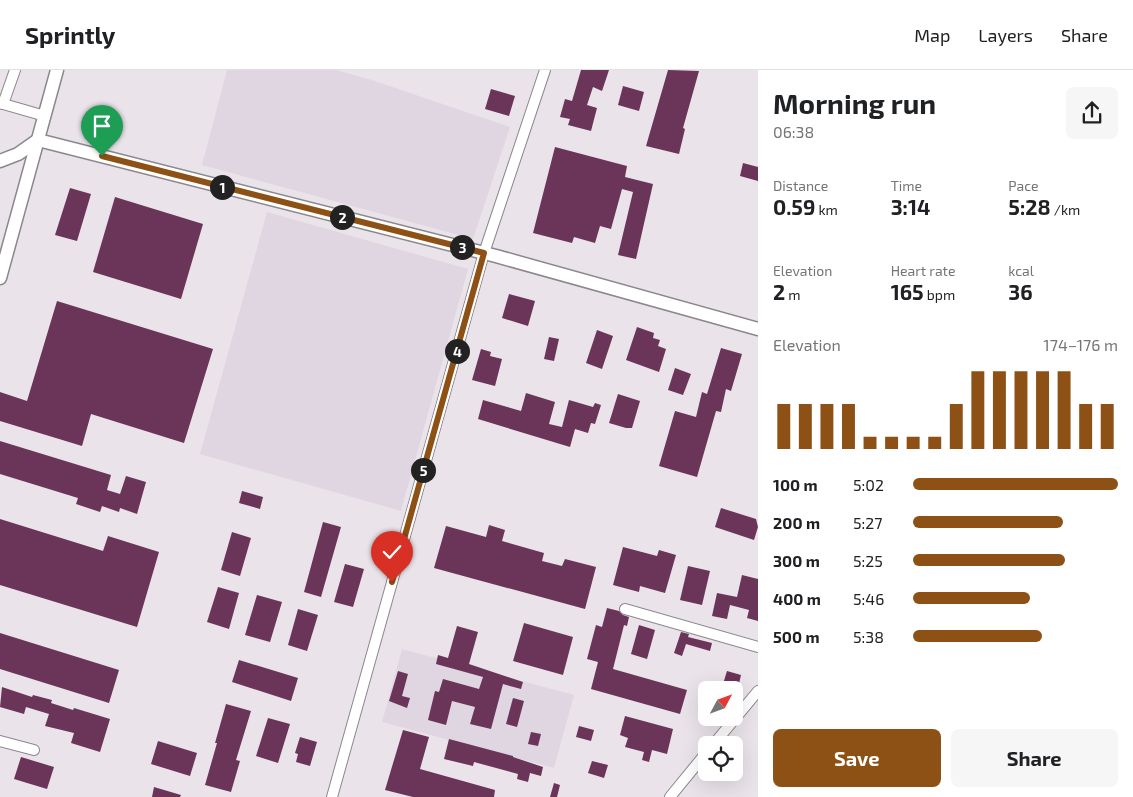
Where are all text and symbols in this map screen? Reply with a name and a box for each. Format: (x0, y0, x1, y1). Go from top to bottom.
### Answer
text: Sprintly (25, 20, 115, 49)
text: Map (914, 24, 950, 46)
text: Layers (978, 24, 1033, 46)
text: Share (1061, 24, 1108, 46)
text: Morning run (773, 86, 936, 120)
button: share (1066, 87, 1118, 139)
pin (81, 105, 123, 156)
icon: arrive (88, 112, 116, 140)
text: 06:38 (773, 122, 814, 141)
pin: 1 (210, 174, 234, 200)
text: Distance (773, 177, 828, 194)
text: Time (891, 177, 922, 194)
text: Pace (1008, 177, 1038, 194)
text: 1 (219, 179, 226, 196)
text: 0.59 (773, 194, 815, 219)
text: 3:14 (891, 194, 930, 219)
text: 5:28 (1008, 194, 1051, 219)
text: km (815, 201, 838, 218)
text: /km (1051, 201, 1080, 218)
pin: 2 (330, 204, 354, 230)
text: 2 (338, 209, 347, 226)
pin: 3 (450, 234, 474, 260)
text: 3 (459, 239, 466, 256)
text: Elevation (773, 262, 832, 279)
text: Heart rate (891, 262, 955, 279)
text: kcal (1008, 262, 1034, 279)
text: 2 (773, 279, 785, 304)
text: 165 (891, 279, 924, 304)
text: 36 (1008, 279, 1033, 304)
text: m (785, 286, 801, 303)
text: bpm (924, 286, 955, 303)
text: Elevation (773, 335, 841, 354)
text: 174–176 m (1043, 335, 1118, 354)
pin: 4 (444, 338, 470, 364)
text: 4 (453, 343, 462, 360)
pin: 5 (410, 458, 436, 482)
text: 5 (420, 462, 427, 479)
text: 100 m (773, 475, 818, 494)
text: 5:02 (853, 475, 884, 494)
text: 200 m (773, 513, 820, 532)
text: 5:27 (853, 513, 883, 532)
pin (371, 531, 413, 582)
icon: check (378, 538, 406, 566)
text: 300 m (773, 551, 820, 570)
text: 5:25 (853, 551, 883, 570)
text: 400 m (773, 589, 821, 608)
text: 5:46 (853, 589, 884, 608)
text: 500 m (773, 627, 820, 646)
text: 5:38 (853, 627, 884, 646)
north arrow (698, 681, 742, 726)
map controls (698, 681, 743, 781)
button: Save (773, 729, 941, 787)
button: Share (951, 729, 1118, 787)
button: locate (698, 736, 743, 781)

